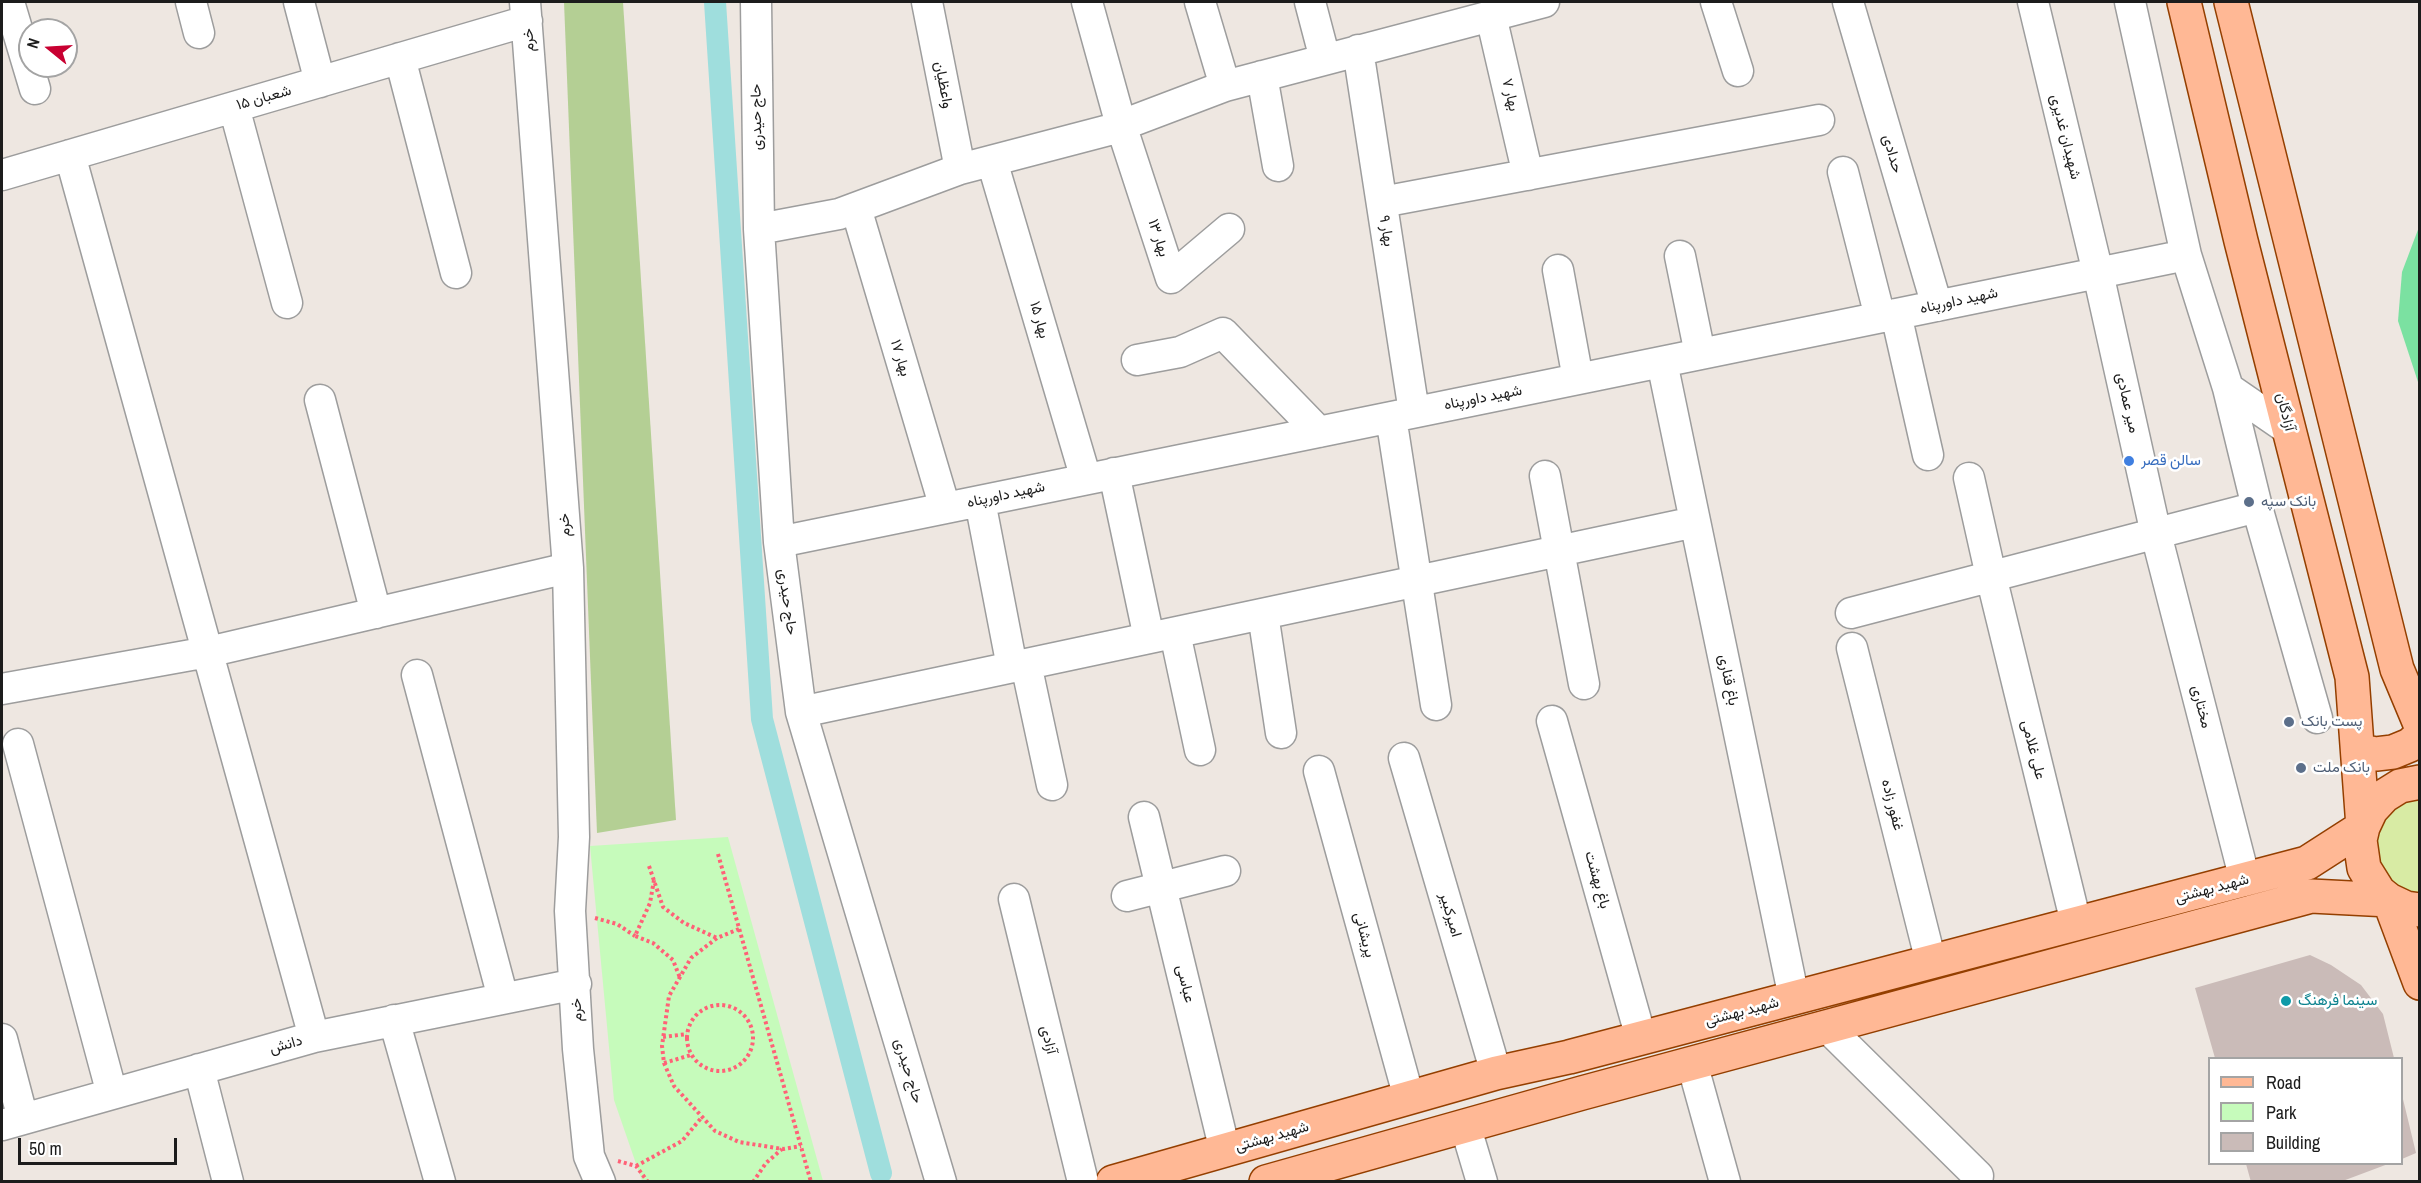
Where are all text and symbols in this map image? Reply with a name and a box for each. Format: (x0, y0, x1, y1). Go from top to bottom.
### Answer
north arrow (18, 18, 78, 78)
street label: خرم (519, 28, 539, 52)
text: N (21, 35, 45, 51)
street label: واعظیان (930, 60, 956, 110)
street label: بهار ۷ (1497, 77, 1523, 113)
street label: ۱۵ شعبان (234, 82, 294, 114)
street label: حاج حیدری (747, 84, 767, 150)
street label: شهیدان غدیری (2046, 93, 2084, 181)
street label: حدادی (1878, 133, 1906, 175)
street label: بهار ۹ (1375, 214, 1397, 248)
street label: بهار ۱۳ (1143, 217, 1173, 259)
street label: شهید داورپناه (1918, 284, 2000, 318)
street label: بهار ۱۵ (1025, 299, 1053, 341)
street label: بهار ۱۷ (886, 337, 914, 379)
street label: میر عمادی (2111, 371, 2143, 435)
street label: شهید داورپناه (1442, 382, 1524, 414)
street label: آزادگان (2272, 391, 2298, 433)
place label: سالن قصر (2141, 452, 2201, 470)
marker: سالن قصر (2122, 454, 2136, 468)
street label: شهید داورپناه (965, 478, 1047, 512)
place label: بانک سپه (2261, 493, 2316, 511)
marker: بانک سپه (2242, 495, 2256, 509)
street label: خرم (555, 513, 575, 537)
street label: حاج حیدری (773, 568, 801, 636)
street label: باغ قناری (1714, 653, 1742, 707)
street label: مختاری (2187, 684, 2215, 730)
place label: پست بانک (2301, 713, 2362, 731)
marker: پست بانک (2282, 715, 2296, 729)
street label: علی غلامی (2017, 718, 2049, 782)
place label: بانک ملت (2313, 759, 2370, 777)
marker: بانک ملت (2294, 761, 2308, 775)
street label: غفور زاده (1877, 777, 1907, 833)
street label: باغ بهشت (1580, 849, 1614, 911)
street label: شهید بهشتی (2173, 870, 2251, 908)
street label: امیرکبیر (1435, 891, 1465, 939)
street label: پریشانی (1349, 910, 1379, 960)
street label: عباسی (1172, 963, 1198, 1005)
place label: سینما فرهنگ (2298, 992, 2377, 1010)
street label: شهید بهشتی (1703, 993, 1781, 1031)
marker: سینما فرهنگ (2279, 994, 2293, 1008)
street label: خرم (567, 998, 587, 1022)
street label: آزادی (1036, 1024, 1060, 1056)
street label: دانش (267, 1032, 305, 1058)
street label: حاج حیدری (890, 1037, 926, 1105)
legend (2208, 1057, 2403, 1165)
text: Road (2266, 1070, 2301, 1095)
text: Park (2266, 1100, 2296, 1125)
street label: شهید بهشتی (1233, 1118, 1311, 1156)
scale bar (21, 1126, 180, 1164)
text: Building (2266, 1130, 2320, 1155)
text: 50 m (29, 1136, 62, 1161)

